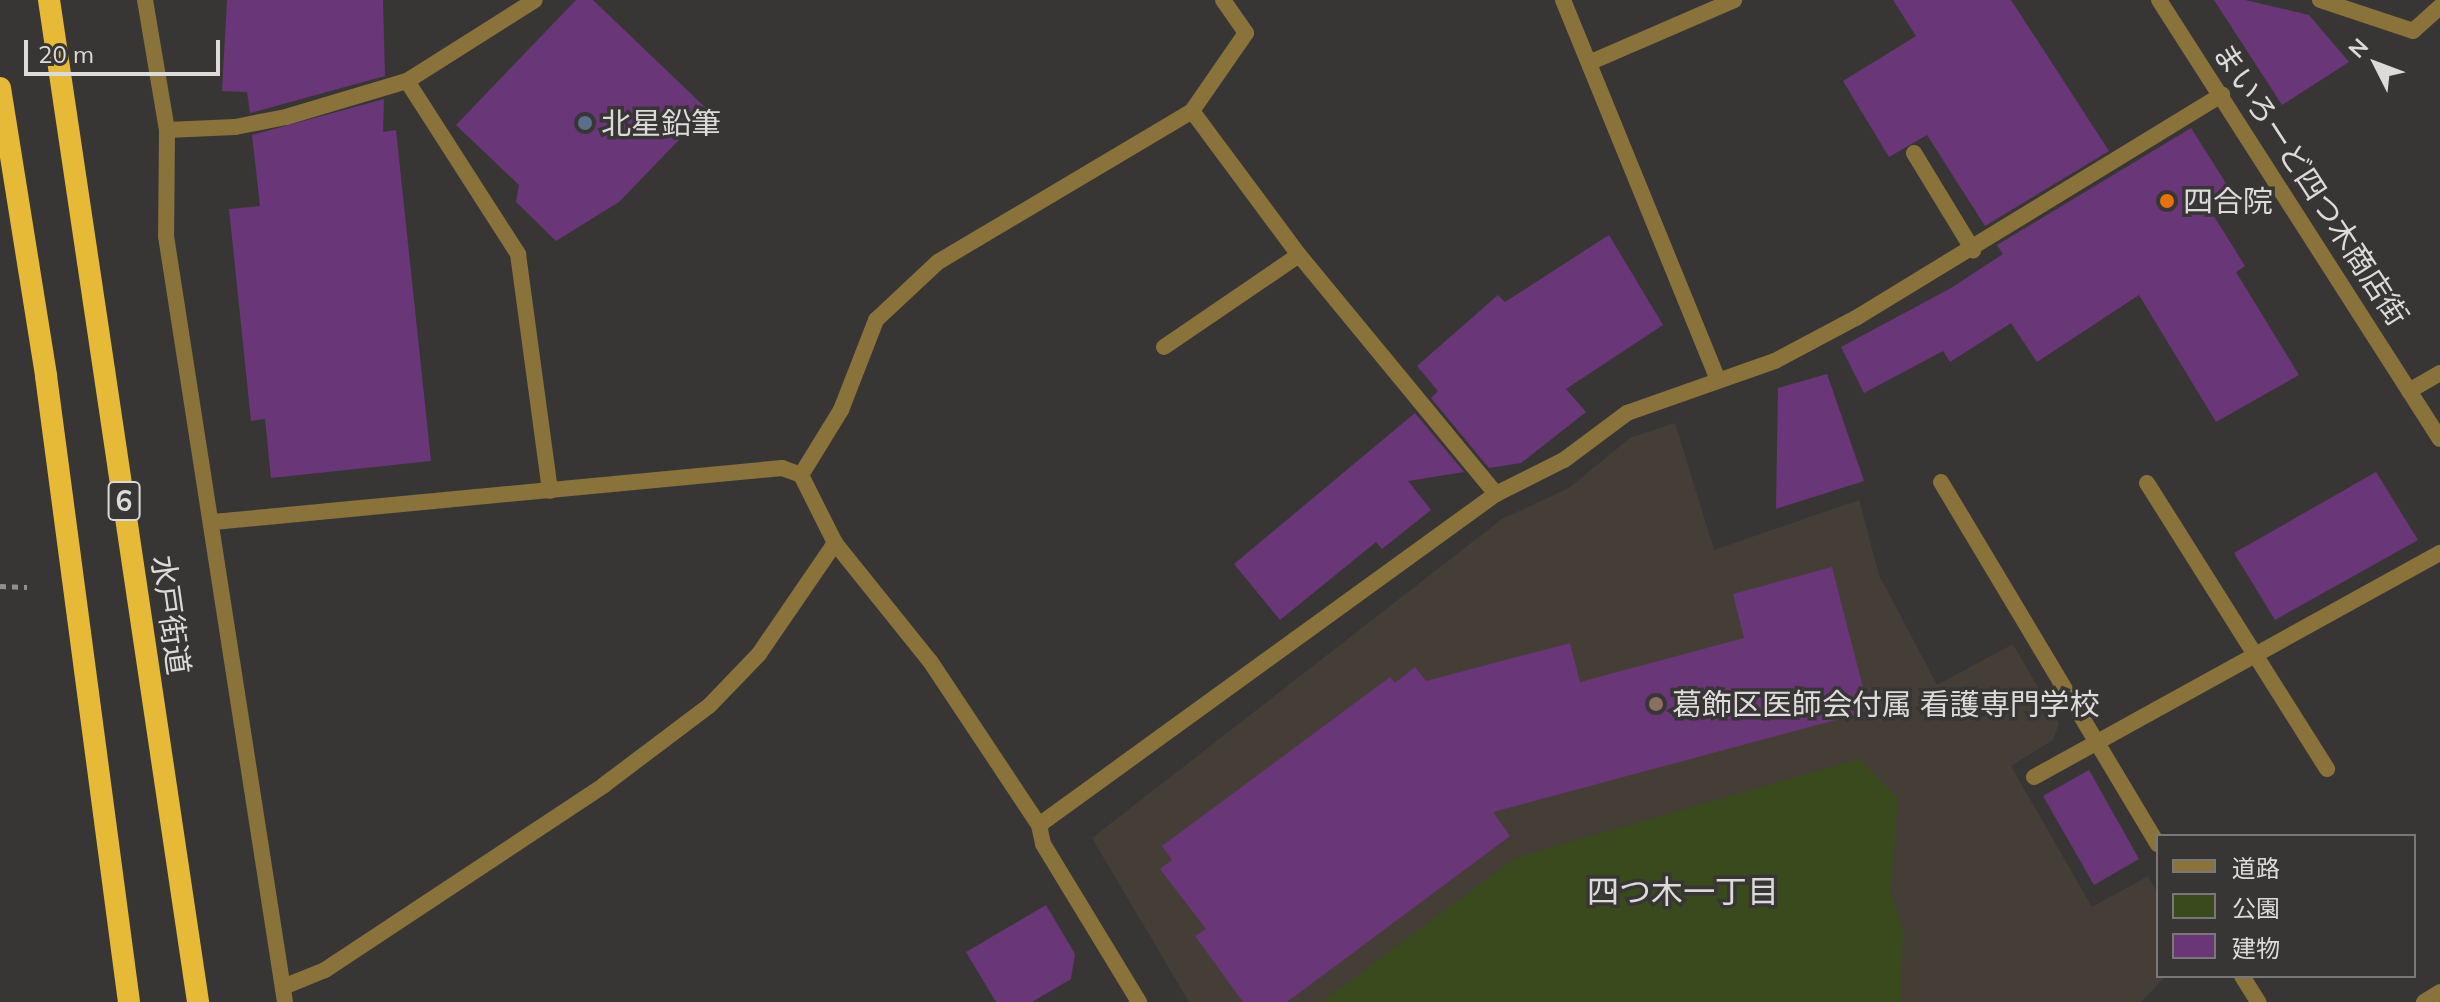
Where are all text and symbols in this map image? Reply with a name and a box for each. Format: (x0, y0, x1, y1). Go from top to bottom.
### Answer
scale bar (28, 24, 224, 74)
north arrow (2336, 24, 2416, 104)
text: N (2342, 32, 2374, 63)
street label: まいろーど四つ木商店街 (2206, 36, 2416, 332)
text: 20 m (38, 39, 94, 69)
place label: 北星鉛筆 (601, 105, 721, 141)
marker: 北星鉛筆 (576, 114, 594, 132)
place label: 四合院 (2183, 183, 2273, 219)
marker: 四合院 (2158, 192, 2176, 210)
road number: 6 (106, 477, 142, 525)
street label: 水戸街道 (145, 553, 197, 677)
place label: 葛飾区医師会付属 看護専門学校 (1672, 686, 2100, 722)
marker: 葛飾区医師会付属 看護専門学校 (1647, 695, 1665, 713)
legend (2156, 834, 2416, 978)
text: 道路 (2232, 853, 2280, 883)
district label: 四つ木一丁目 (1587, 872, 1779, 910)
text: 公園 (2232, 893, 2280, 923)
text: 建物 (2232, 933, 2280, 963)

